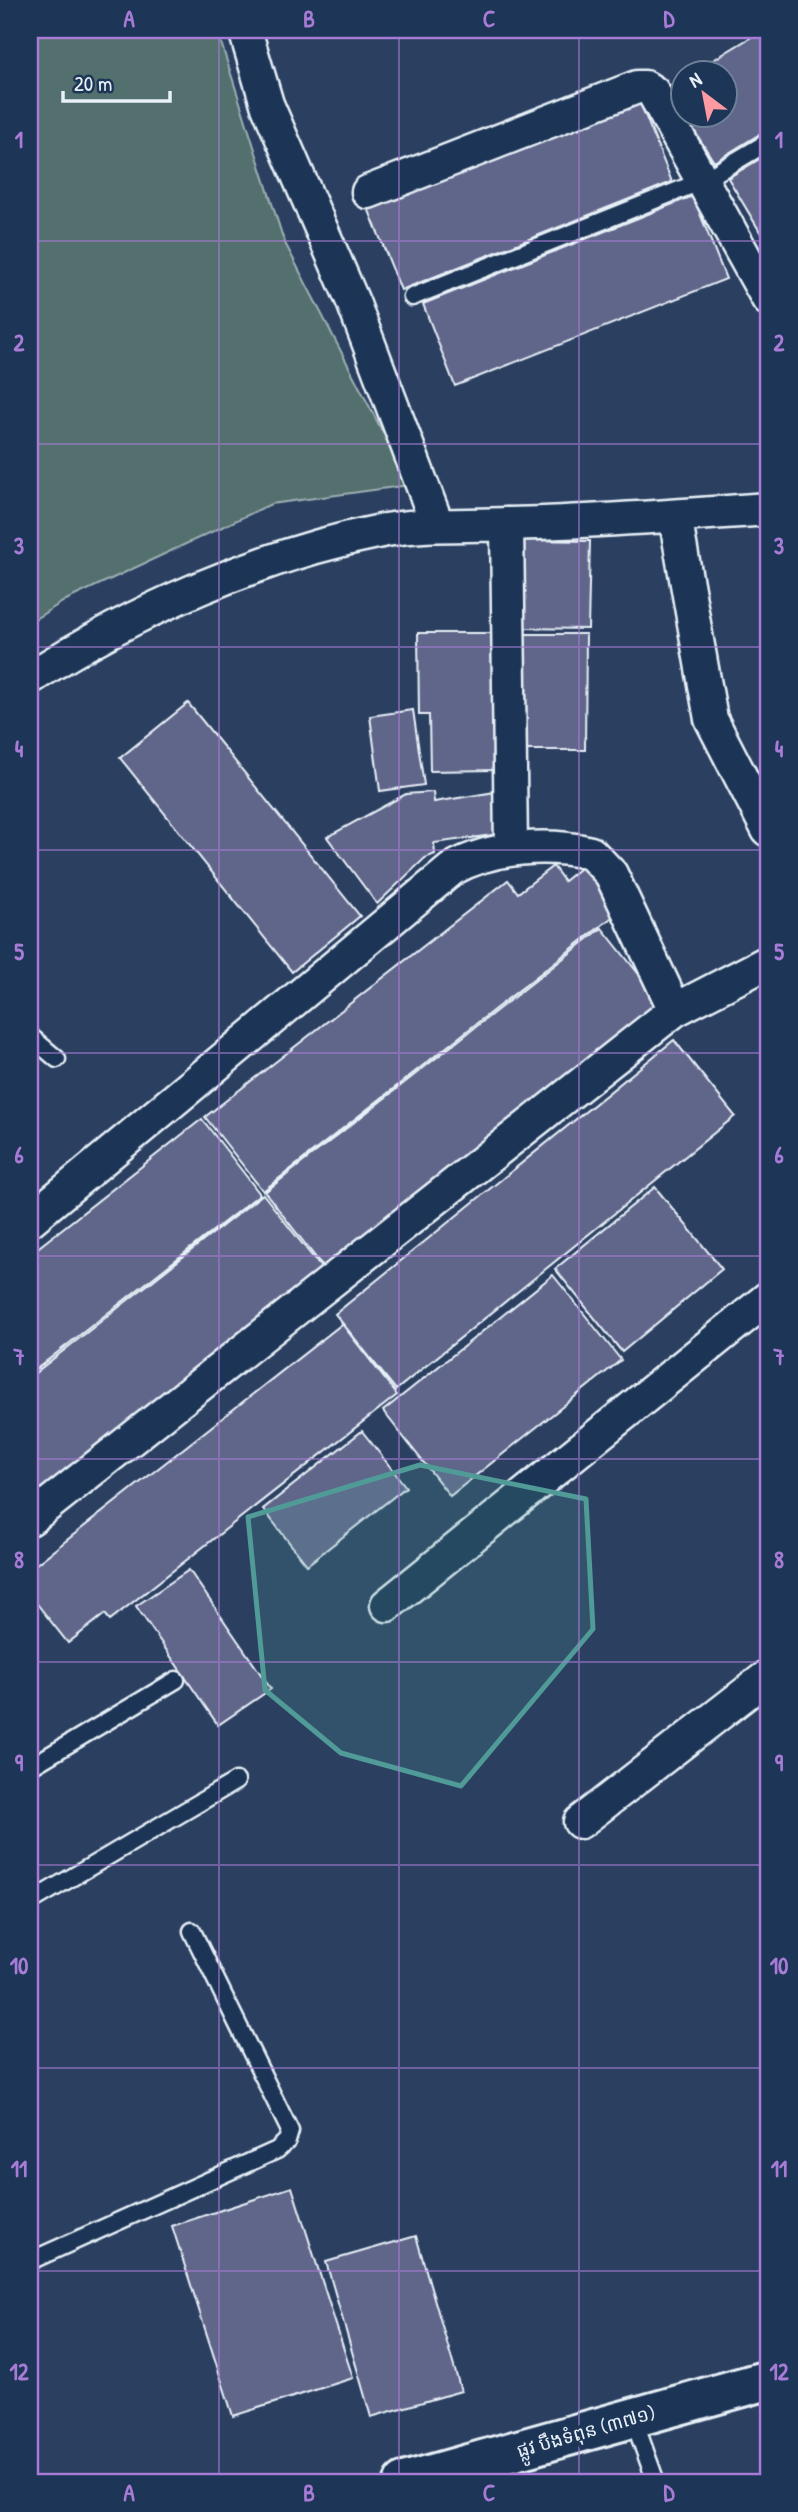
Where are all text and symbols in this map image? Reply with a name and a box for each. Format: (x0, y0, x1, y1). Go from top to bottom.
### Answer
text: A (123, 3, 135, 34)
text: B (303, 3, 315, 34)
text: C (483, 3, 495, 34)
text: D (664, 3, 676, 34)
scale bar (63, 60, 170, 104)
north arrow (668, 60, 738, 130)
text: N (684, 66, 706, 93)
text: 20 m (74, 69, 112, 98)
text: 1 (15, 124, 23, 155)
text: 1 (775, 124, 783, 155)
text: 2 (14, 327, 25, 358)
text: 2 (774, 327, 785, 358)
text: 3 (14, 530, 24, 561)
text: 3 (774, 530, 784, 561)
text: 4 (15, 733, 24, 764)
text: 4 (775, 733, 784, 764)
text: 5 (14, 936, 24, 967)
text: 5 (774, 936, 784, 967)
text: 6 (14, 1139, 24, 1170)
text: 6 (774, 1139, 784, 1170)
text: 7 (12, 1341, 25, 1372)
text: 7 (772, 1341, 785, 1372)
text: 8 (14, 1544, 24, 1575)
text: 8 (774, 1544, 784, 1575)
text: 9 (15, 1747, 24, 1778)
text: 9 (775, 1747, 784, 1778)
text: 10 (10, 1950, 28, 1981)
text: 10 (770, 1950, 788, 1981)
text: 11 (11, 2153, 27, 2184)
text: 11 (771, 2153, 787, 2184)
text: 12 (9, 2356, 29, 2387)
text: 12 (769, 2356, 789, 2387)
street label: ផ្លូវ បឹងទំពុន (៣៧១) (514, 2399, 660, 2468)
text: A (123, 2477, 135, 2508)
text: B (303, 2477, 315, 2508)
text: C (483, 2477, 495, 2508)
text: D (664, 2477, 676, 2508)

